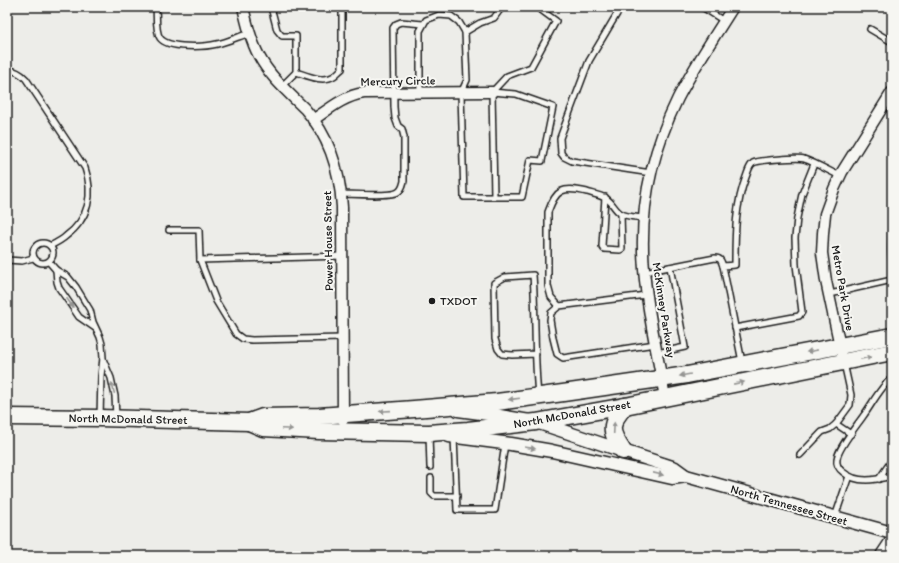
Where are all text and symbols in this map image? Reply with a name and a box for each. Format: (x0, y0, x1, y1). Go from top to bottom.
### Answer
street label: Mercury Circle (360, 73, 436, 89)
street label: Power House Street (320, 190, 336, 291)
street label: Metro Park Drive (829, 244, 857, 332)
street label: McKinney Parkway (650, 261, 679, 359)
place label: TXDOT (440, 294, 478, 308)
marker: TXDOT (427, 296, 437, 306)
one-way arrow (66, 298, 74, 309)
one-way arrow (806, 348, 819, 354)
one-way arrow (860, 354, 873, 360)
one-way arrow (679, 372, 691, 378)
one-way arrow (733, 380, 745, 386)
one-way arrow (110, 381, 116, 393)
one-way arrow (508, 396, 521, 402)
street label: North McDonald Street (512, 397, 632, 431)
one-way arrow (378, 408, 391, 414)
street label: North McDonald Street (68, 411, 188, 427)
one-way arrow (611, 421, 617, 434)
one-way arrow (281, 426, 293, 433)
one-way arrow (524, 445, 537, 451)
one-way arrow (652, 472, 664, 478)
street label: North Tennessee Street (729, 482, 849, 529)

